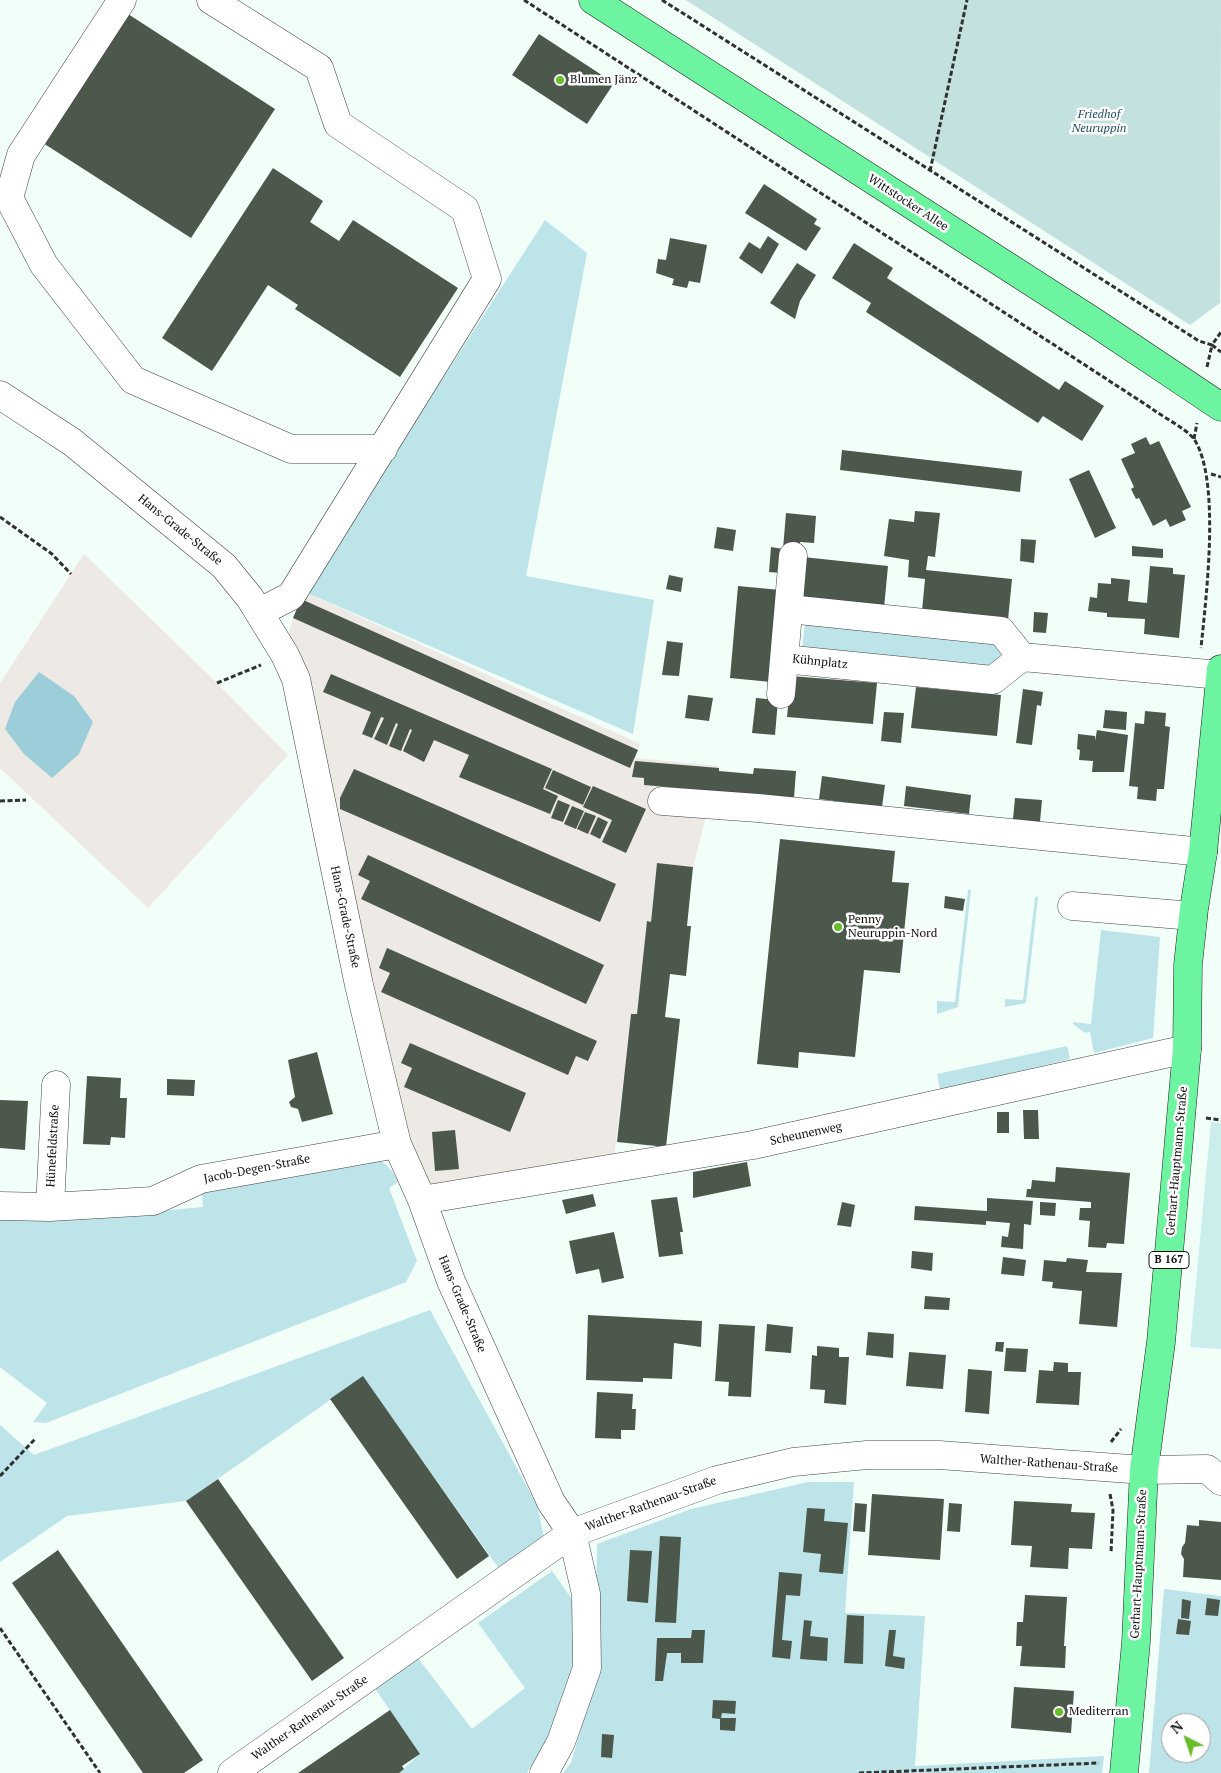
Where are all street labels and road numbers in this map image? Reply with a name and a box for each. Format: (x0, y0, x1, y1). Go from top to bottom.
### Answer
street label: Wittstocker Allee (865, 172, 951, 234)
street label: Hans-Grade-Straße (135, 492, 225, 568)
street label: Kühnplatz (792, 652, 848, 672)
street label: Hans-Grade-Straße (327, 865, 363, 969)
street label: Gerhart-Hauptmann-Straße (1163, 1086, 1191, 1236)
street label: Hünefeldstraße (44, 1104, 62, 1188)
street label: Scheunenweg (769, 1119, 843, 1149)
street label: Jacob-Degen-Straße (203, 1152, 311, 1186)
road number: B 167 (1149, 1252, 1189, 1268)
street label: Hans-Grade-Straße (435, 1253, 489, 1355)
street label: Walther-Rathenau-Straße (979, 1452, 1119, 1476)
street label: Walther-Rathenau-Straße (583, 1474, 719, 1534)
street label: Gerhart-Hauptmann-Straße (1128, 1489, 1150, 1639)
street label: Walther-Rathenau-Straße (249, 1672, 371, 1764)

